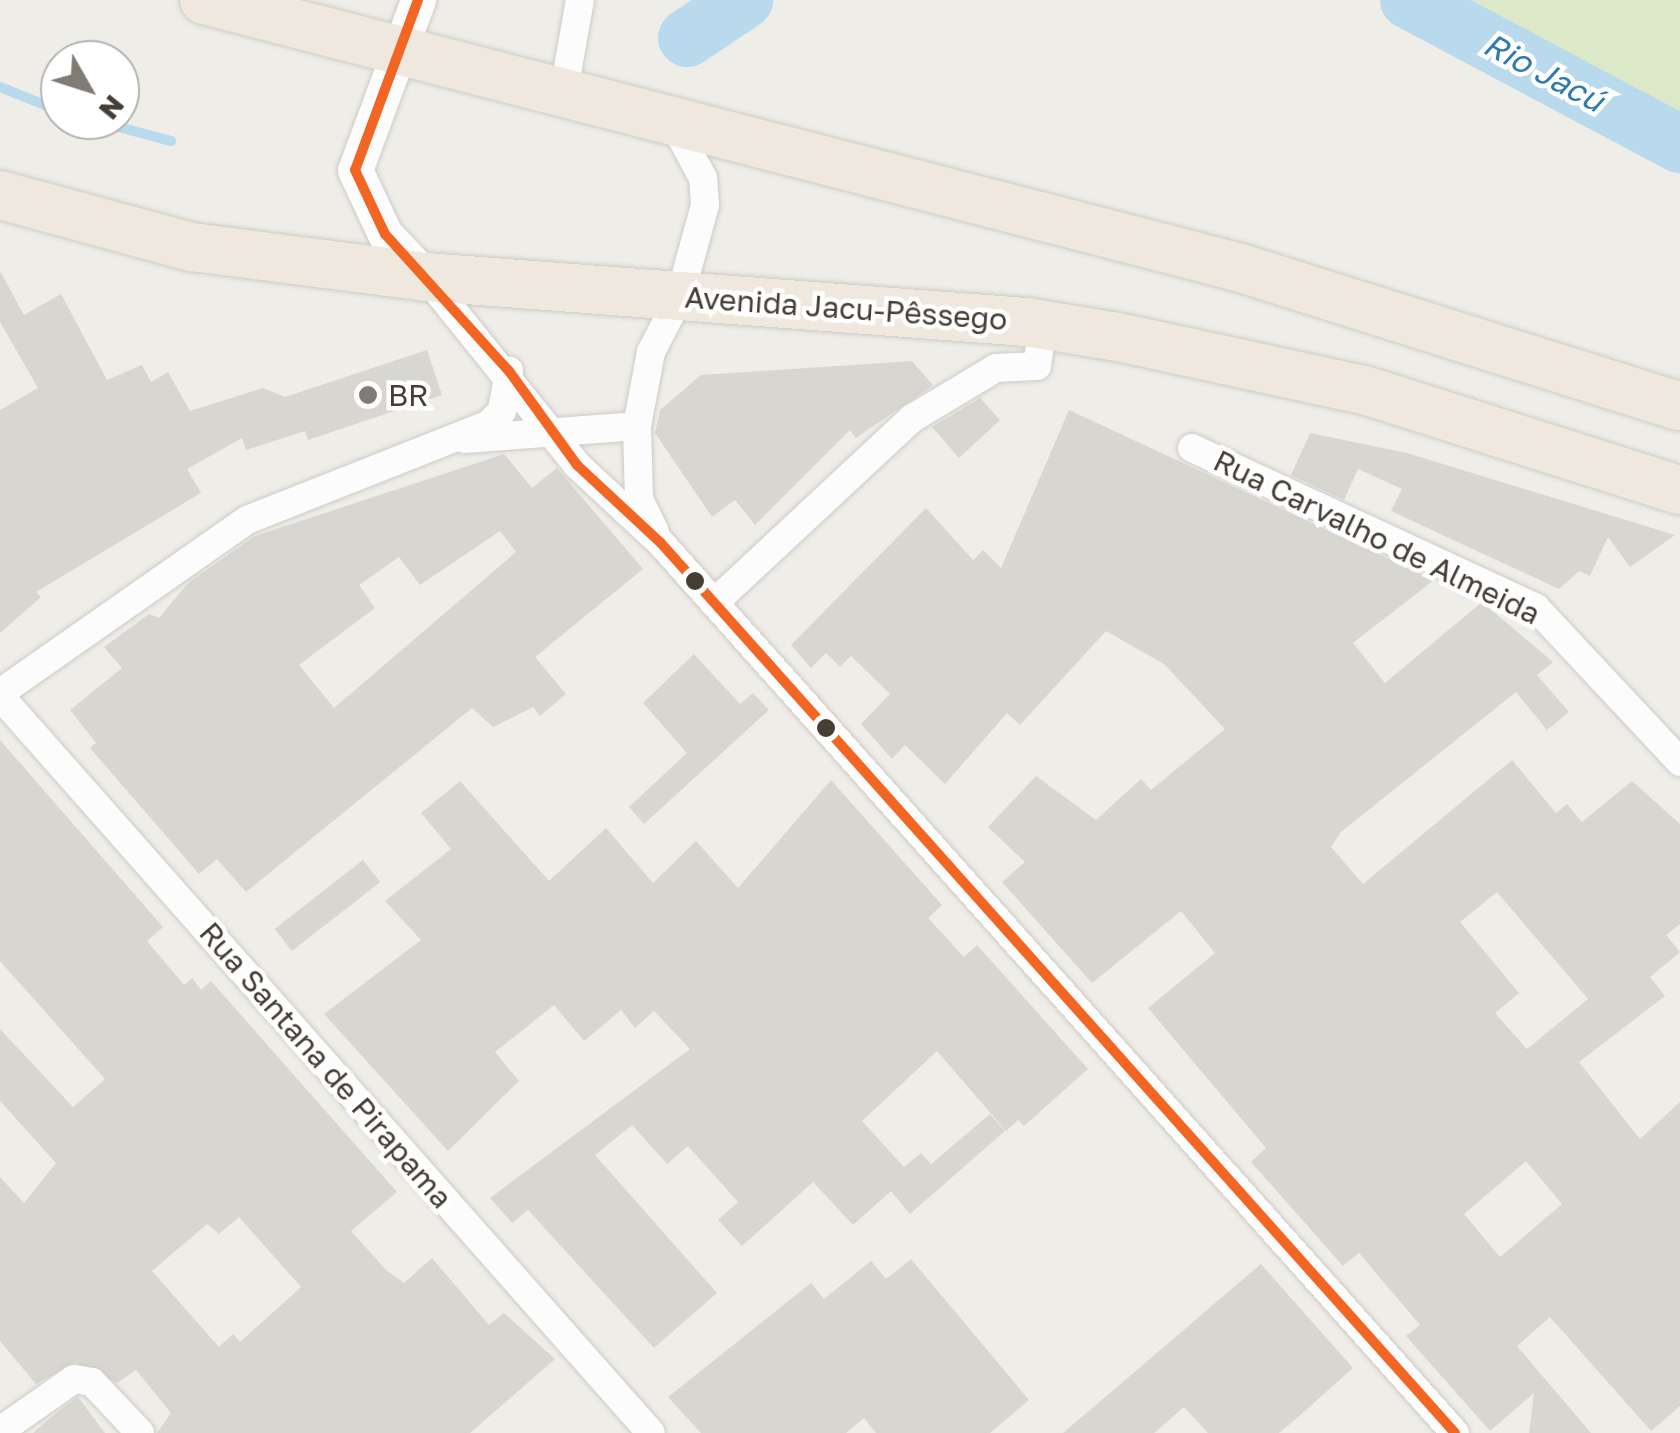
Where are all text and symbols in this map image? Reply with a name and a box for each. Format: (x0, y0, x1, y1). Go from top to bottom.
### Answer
water label: Rio Jacú (1478, 24, 1610, 120)
north arrow (40, 40, 140, 140)
text: N (93, 89, 132, 127)
street label: Avenida Jacu-Pêssego (684, 279, 1008, 337)
place label: BR (388, 377, 428, 413)
marker: BR (357, 384, 379, 406)
street label: Rua Carvalho de Almeida (1208, 442, 1546, 632)
unlabelled marker (685, 571, 705, 591)
unlabelled marker (816, 718, 836, 738)
street label: Rua Santana de Pirapama (192, 915, 460, 1215)

